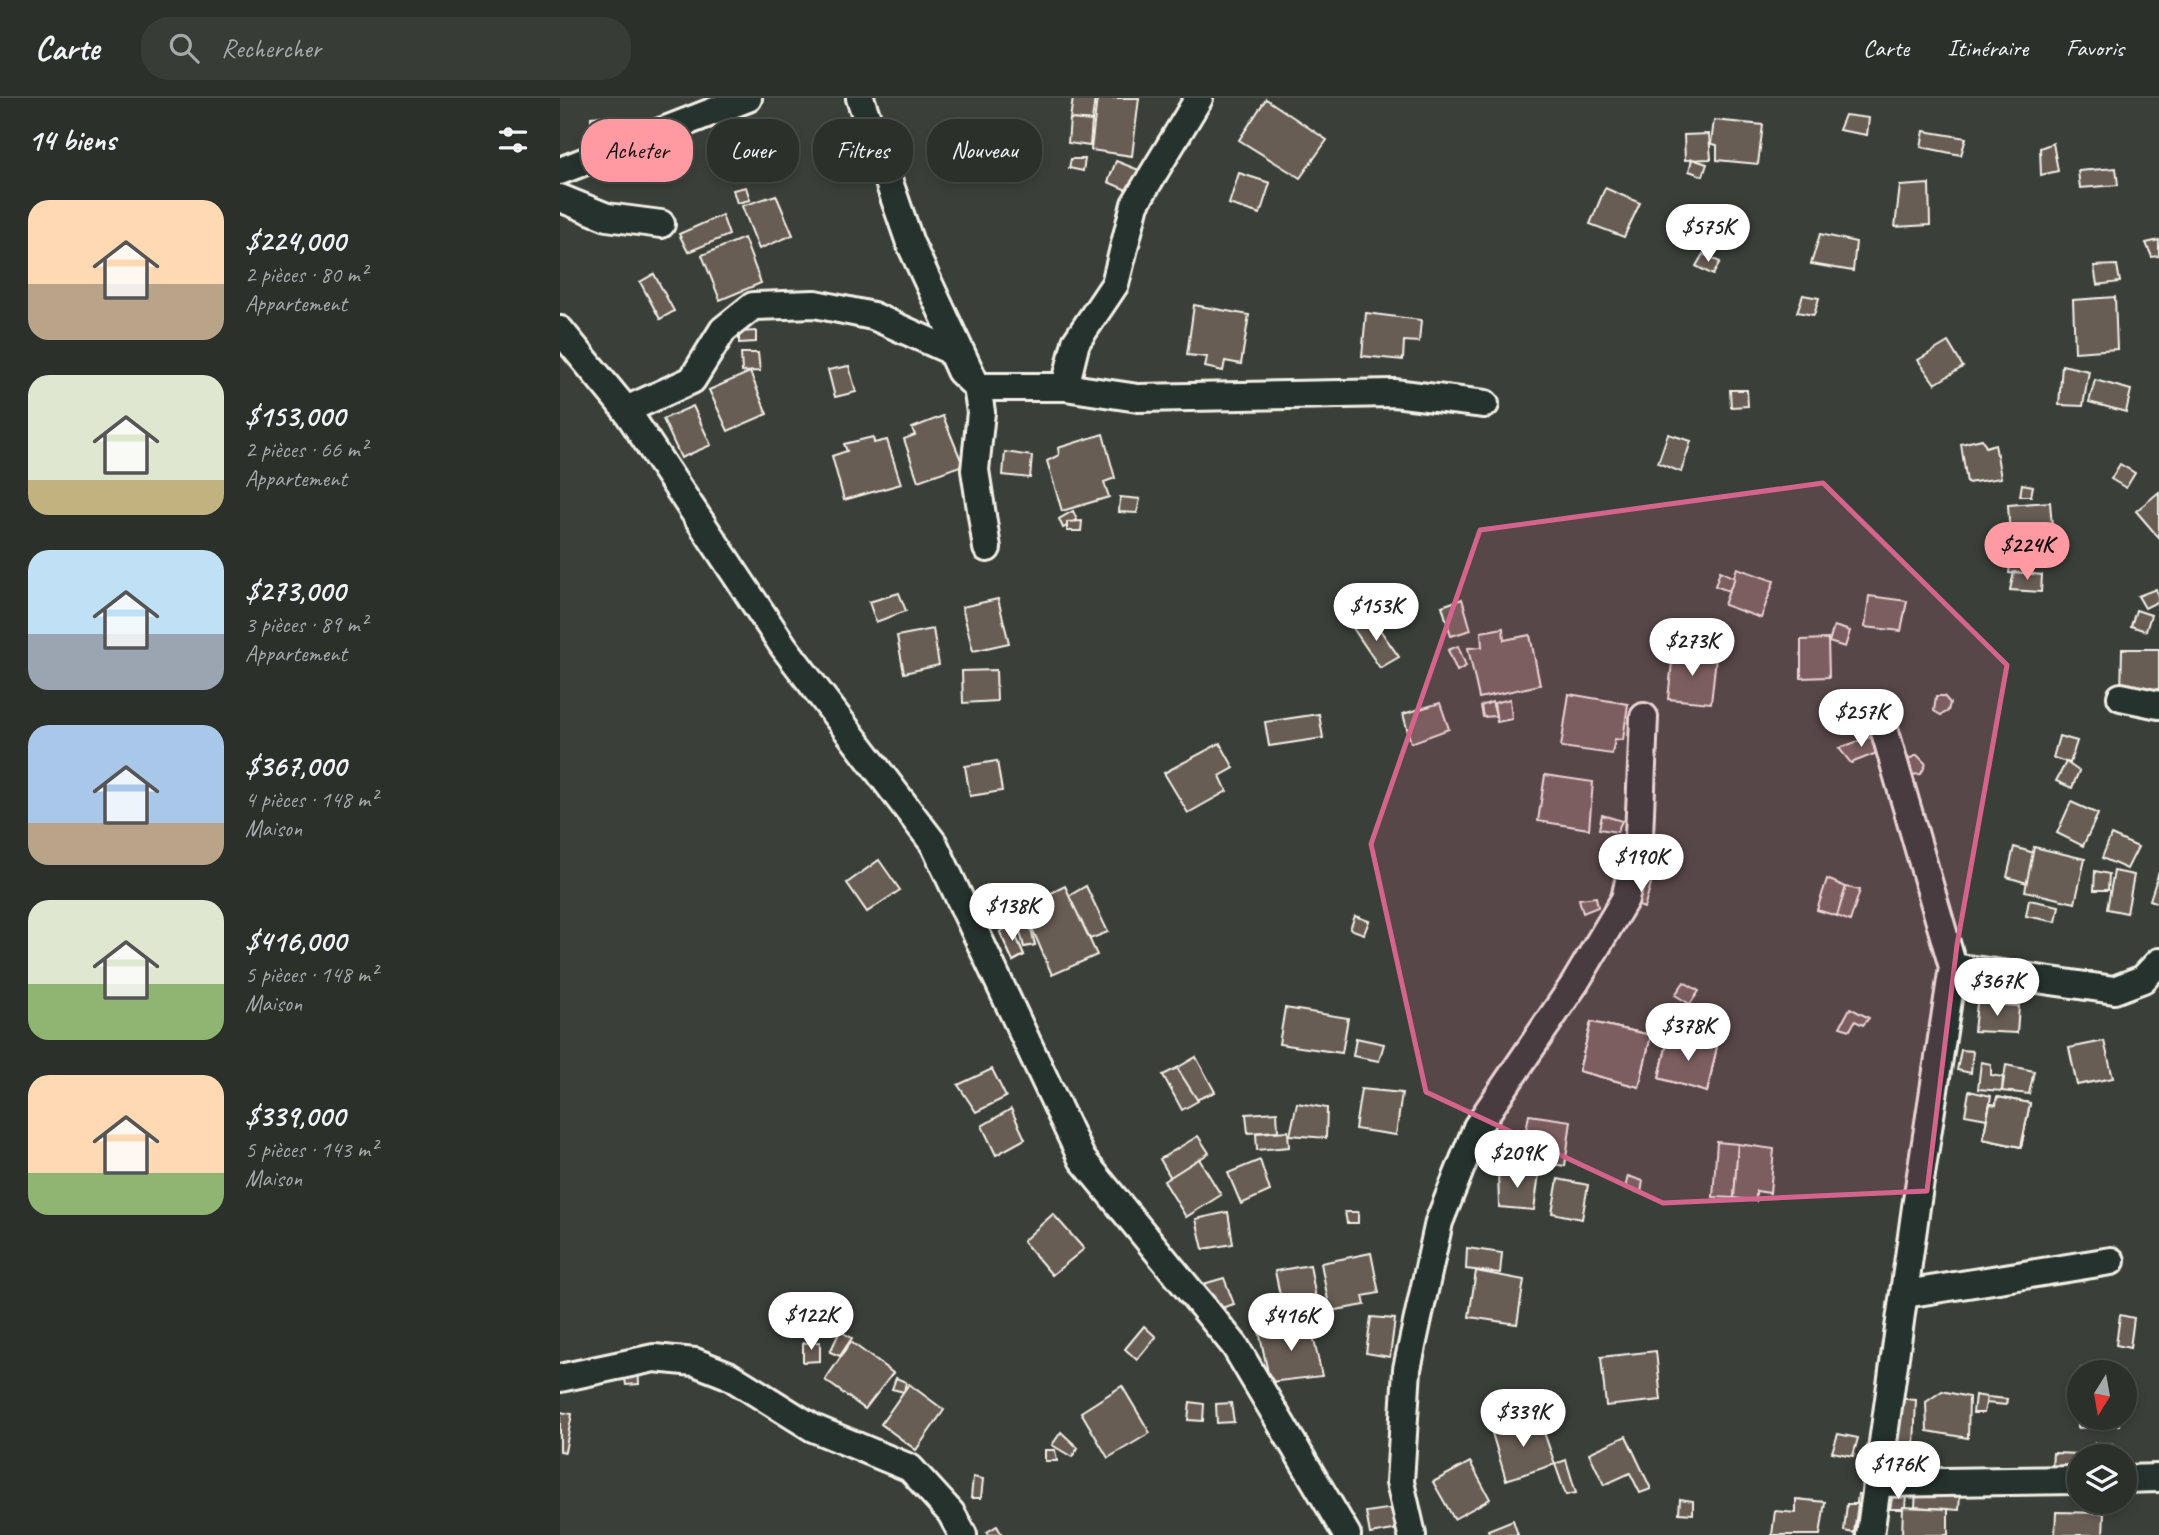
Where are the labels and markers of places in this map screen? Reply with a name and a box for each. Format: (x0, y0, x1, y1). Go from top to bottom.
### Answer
pin: $575K (1659, 204, 1757, 264)
pin: $224K (1978, 522, 2076, 582)
pin: $153K (1327, 584, 1425, 643)
pin: $273K (1643, 618, 1741, 678)
pin: $257K (1812, 690, 1910, 749)
pin: $190K (1592, 834, 1690, 894)
pin: $138K (963, 884, 1061, 943)
pin: $367K (1948, 958, 2046, 1018)
pin: $378K (1639, 1004, 1737, 1063)
pin: $209K (1468, 1130, 1566, 1190)
pin: $122K (762, 1292, 860, 1352)
pin: $416K (1242, 1294, 1340, 1353)
pin: $339K (1474, 1390, 1572, 1449)
pin: $176K (1849, 1442, 1947, 1501)

